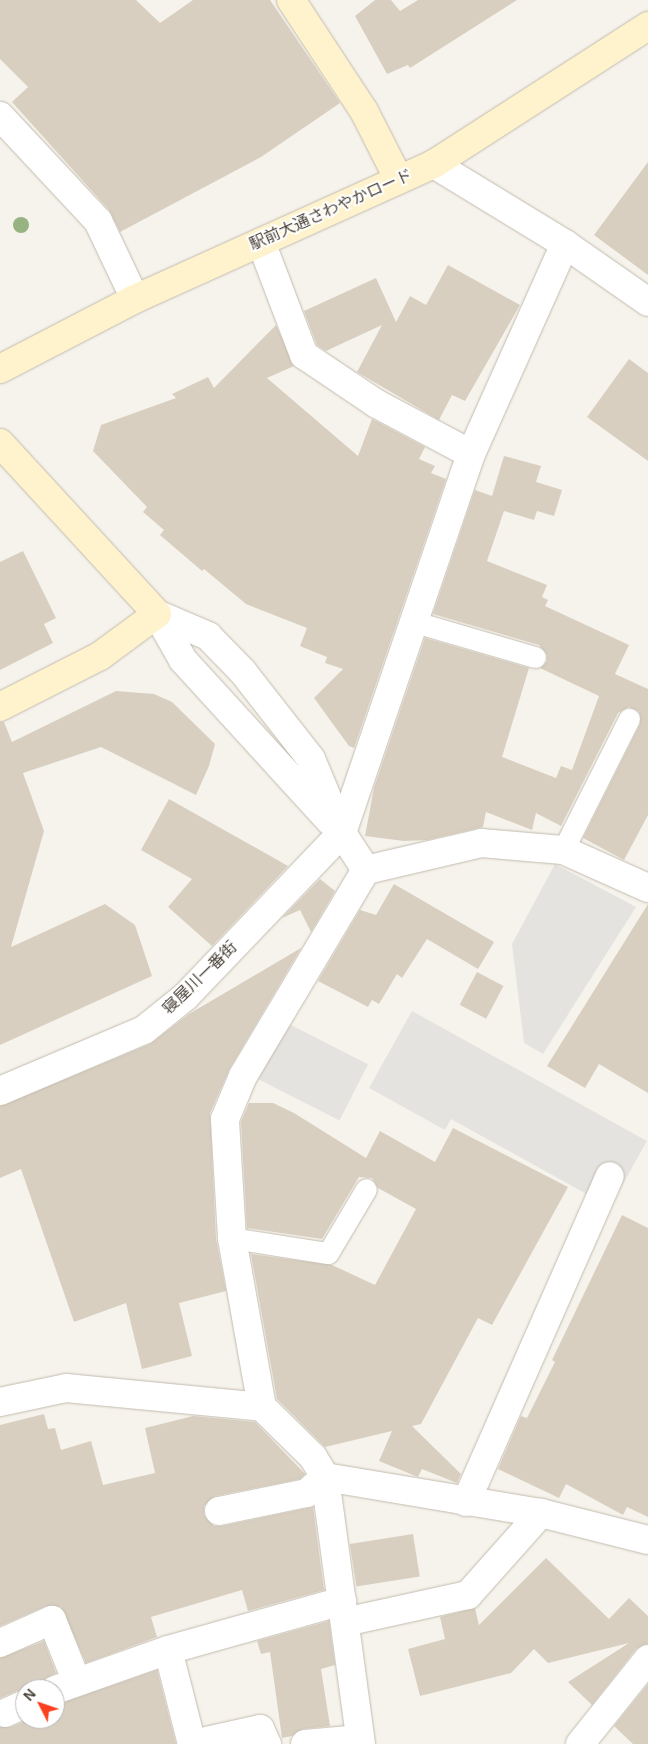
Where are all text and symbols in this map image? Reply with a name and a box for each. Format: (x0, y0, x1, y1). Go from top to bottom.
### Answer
street label: 駅前大通さわやかロード (247, 165, 415, 255)
street label: 寝屋川一番街 (159, 938, 241, 1018)
north arrow (15, 1679, 65, 1729)
text: N (20, 1686, 39, 1704)

